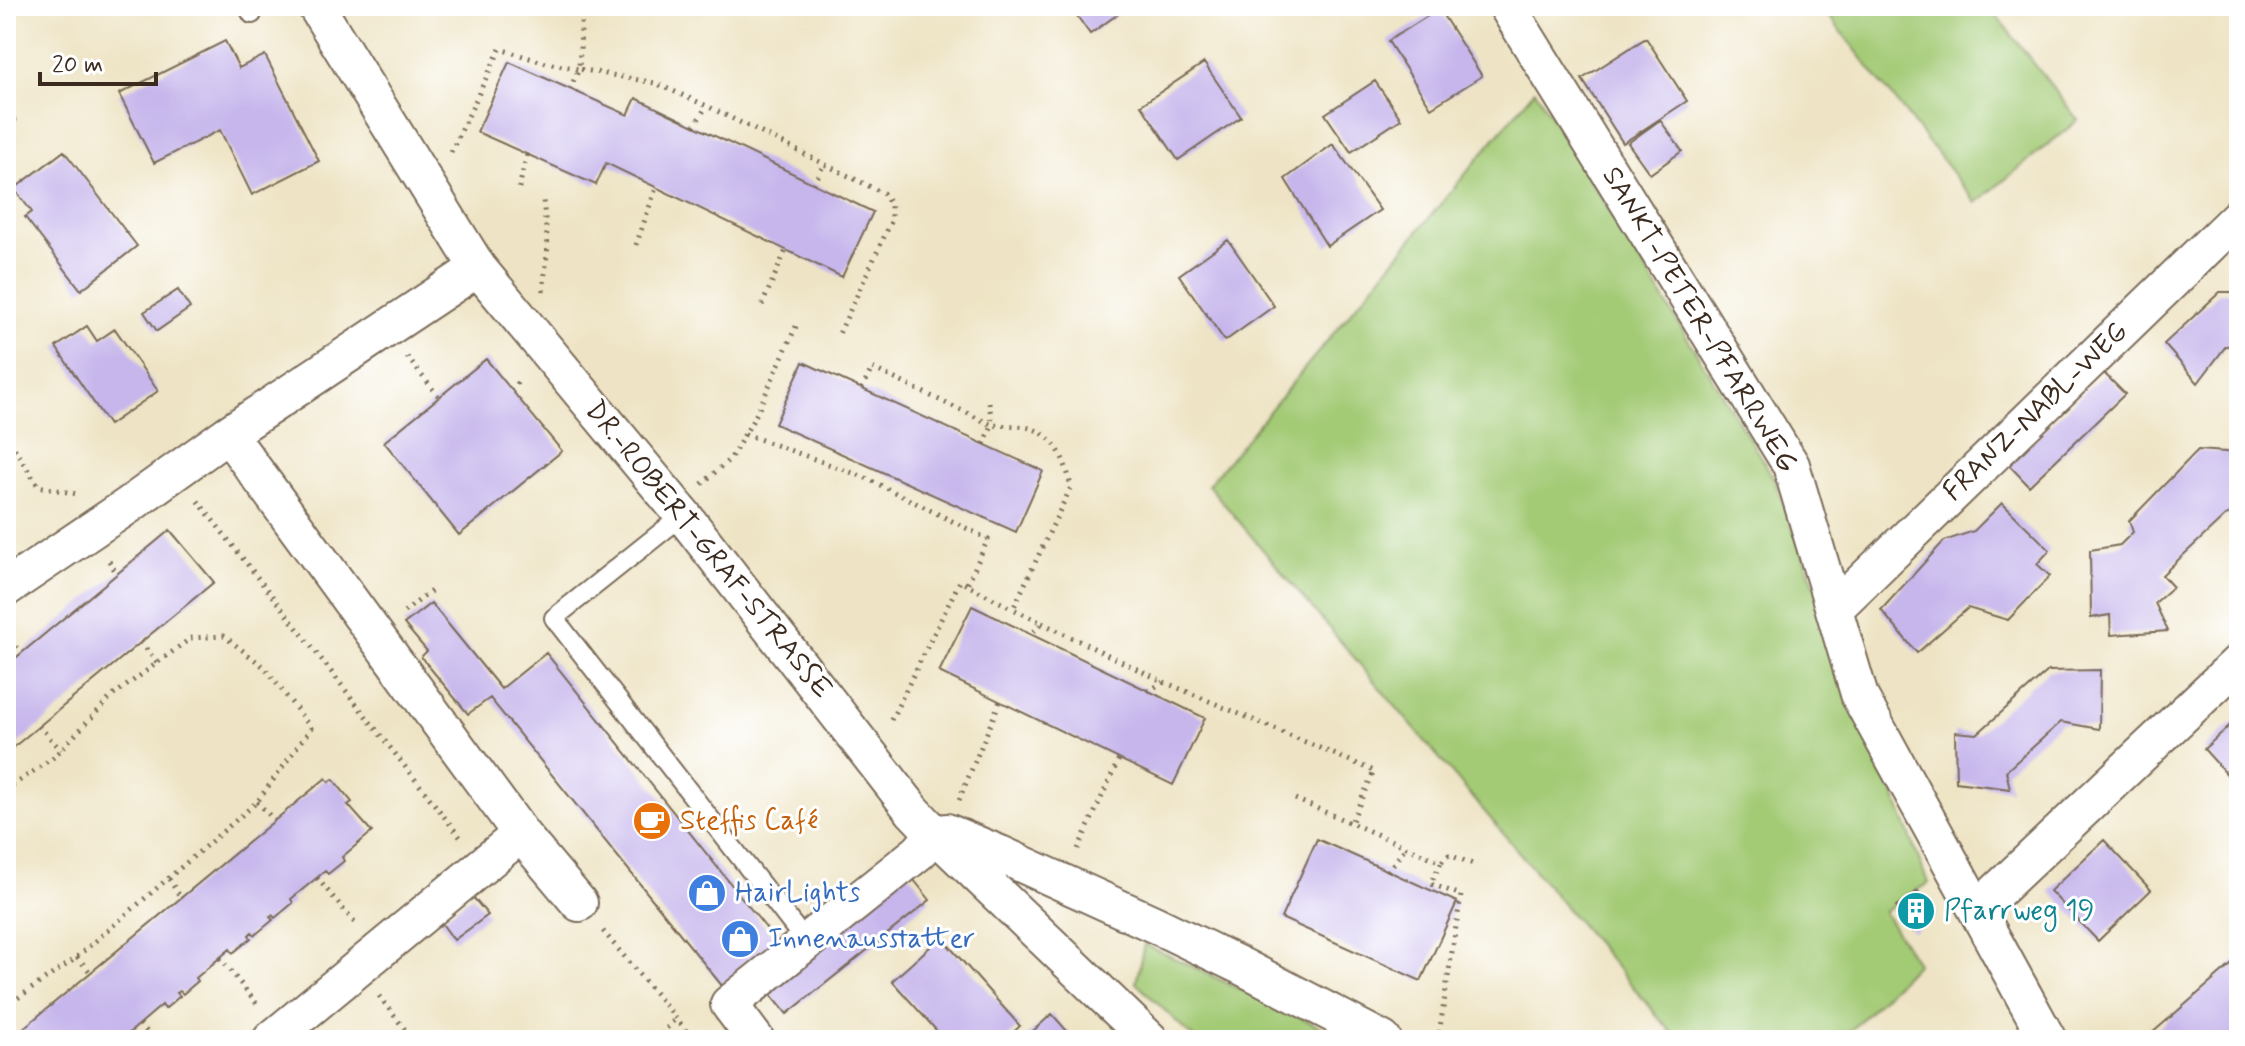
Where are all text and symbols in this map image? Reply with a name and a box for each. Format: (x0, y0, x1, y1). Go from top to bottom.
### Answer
scale bar (40, 36, 156, 86)
text: 20 m (52, 50, 103, 81)
street label: SANKT-PETER-PFARRWEG (1593, 160, 1805, 480)
street label: FRANZ-NABL-WEG (1935, 314, 2137, 510)
street label: DR.-ROBERT-GRAF-STRASSE (576, 393, 840, 707)
cafe icon: Steffis Café (631, 800, 673, 842)
place label: Steffis Café (680, 803, 818, 840)
shop icon: HairLights (686, 872, 728, 914)
place label: HairLights (735, 875, 860, 912)
building icon: Pfarrweg 19 (1895, 890, 1937, 932)
place label: Pfarrweg 19 (1944, 893, 2094, 932)
shop icon: Innenausstatter (719, 918, 761, 960)
place label: Innenausstatter (768, 921, 975, 958)

